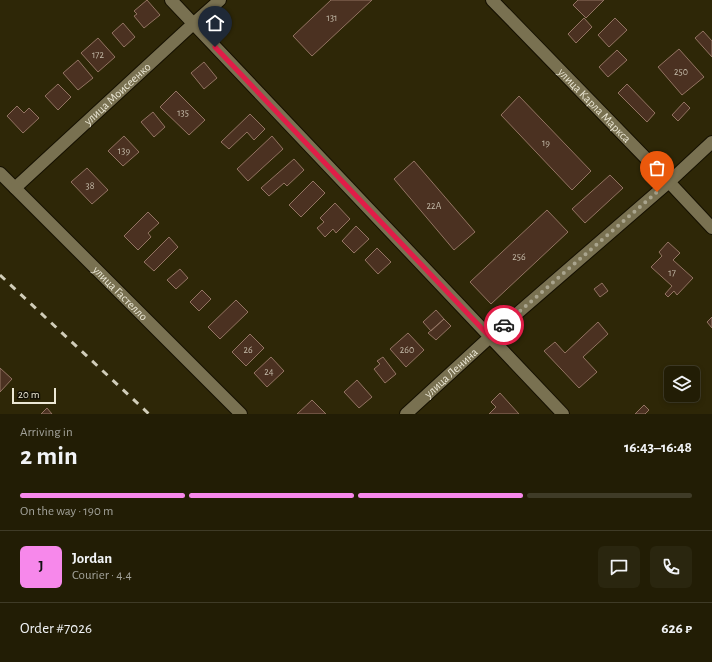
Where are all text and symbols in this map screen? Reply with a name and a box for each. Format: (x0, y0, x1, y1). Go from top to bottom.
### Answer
pin (198, 6, 232, 47)
icon: home (204, 12, 226, 34)
house number: 131 (327, 13, 338, 23)
house number: 172 (92, 50, 105, 60)
street label: улица Моисеенко (81, 60, 153, 129)
street label: улица Карла Маркса (554, 65, 634, 145)
house number: 250 (674, 67, 688, 77)
house number: 135 (177, 108, 189, 118)
house number: 19 (542, 138, 550, 148)
house number: 139 (118, 146, 130, 156)
pin (640, 151, 674, 192)
icon: bag (646, 157, 668, 179)
house number: 38 (86, 181, 95, 191)
house number: 22А (427, 201, 442, 211)
house number: 256 (512, 252, 526, 262)
street label: улица Гастелло (89, 263, 150, 323)
house number: 17 (668, 268, 676, 278)
courier (484, 305, 524, 345)
icon: car (493, 314, 515, 336)
house number: 26 (243, 345, 253, 355)
house number: 260 (400, 345, 414, 355)
street label: улица Ленина (421, 345, 480, 401)
map controls (664, 366, 700, 402)
button: layers (664, 366, 700, 402)
house number: 24 (264, 367, 274, 377)
scale bar (12, 386, 56, 405)
text: 20 m (18, 389, 39, 400)
text: Arriving in (20, 426, 73, 439)
text: 16:43–16:48 (624, 440, 692, 455)
text: 2 min (20, 443, 78, 469)
text: On the way · 190 m (20, 505, 113, 518)
button: chat (598, 546, 640, 588)
button: phone (650, 546, 692, 588)
text: Jordan (72, 551, 112, 566)
text: J (38, 559, 44, 574)
text: Courier · 4.4 (72, 569, 132, 582)
text: Order #7026 (20, 621, 92, 636)
text: 626 ₽ (661, 621, 692, 636)

